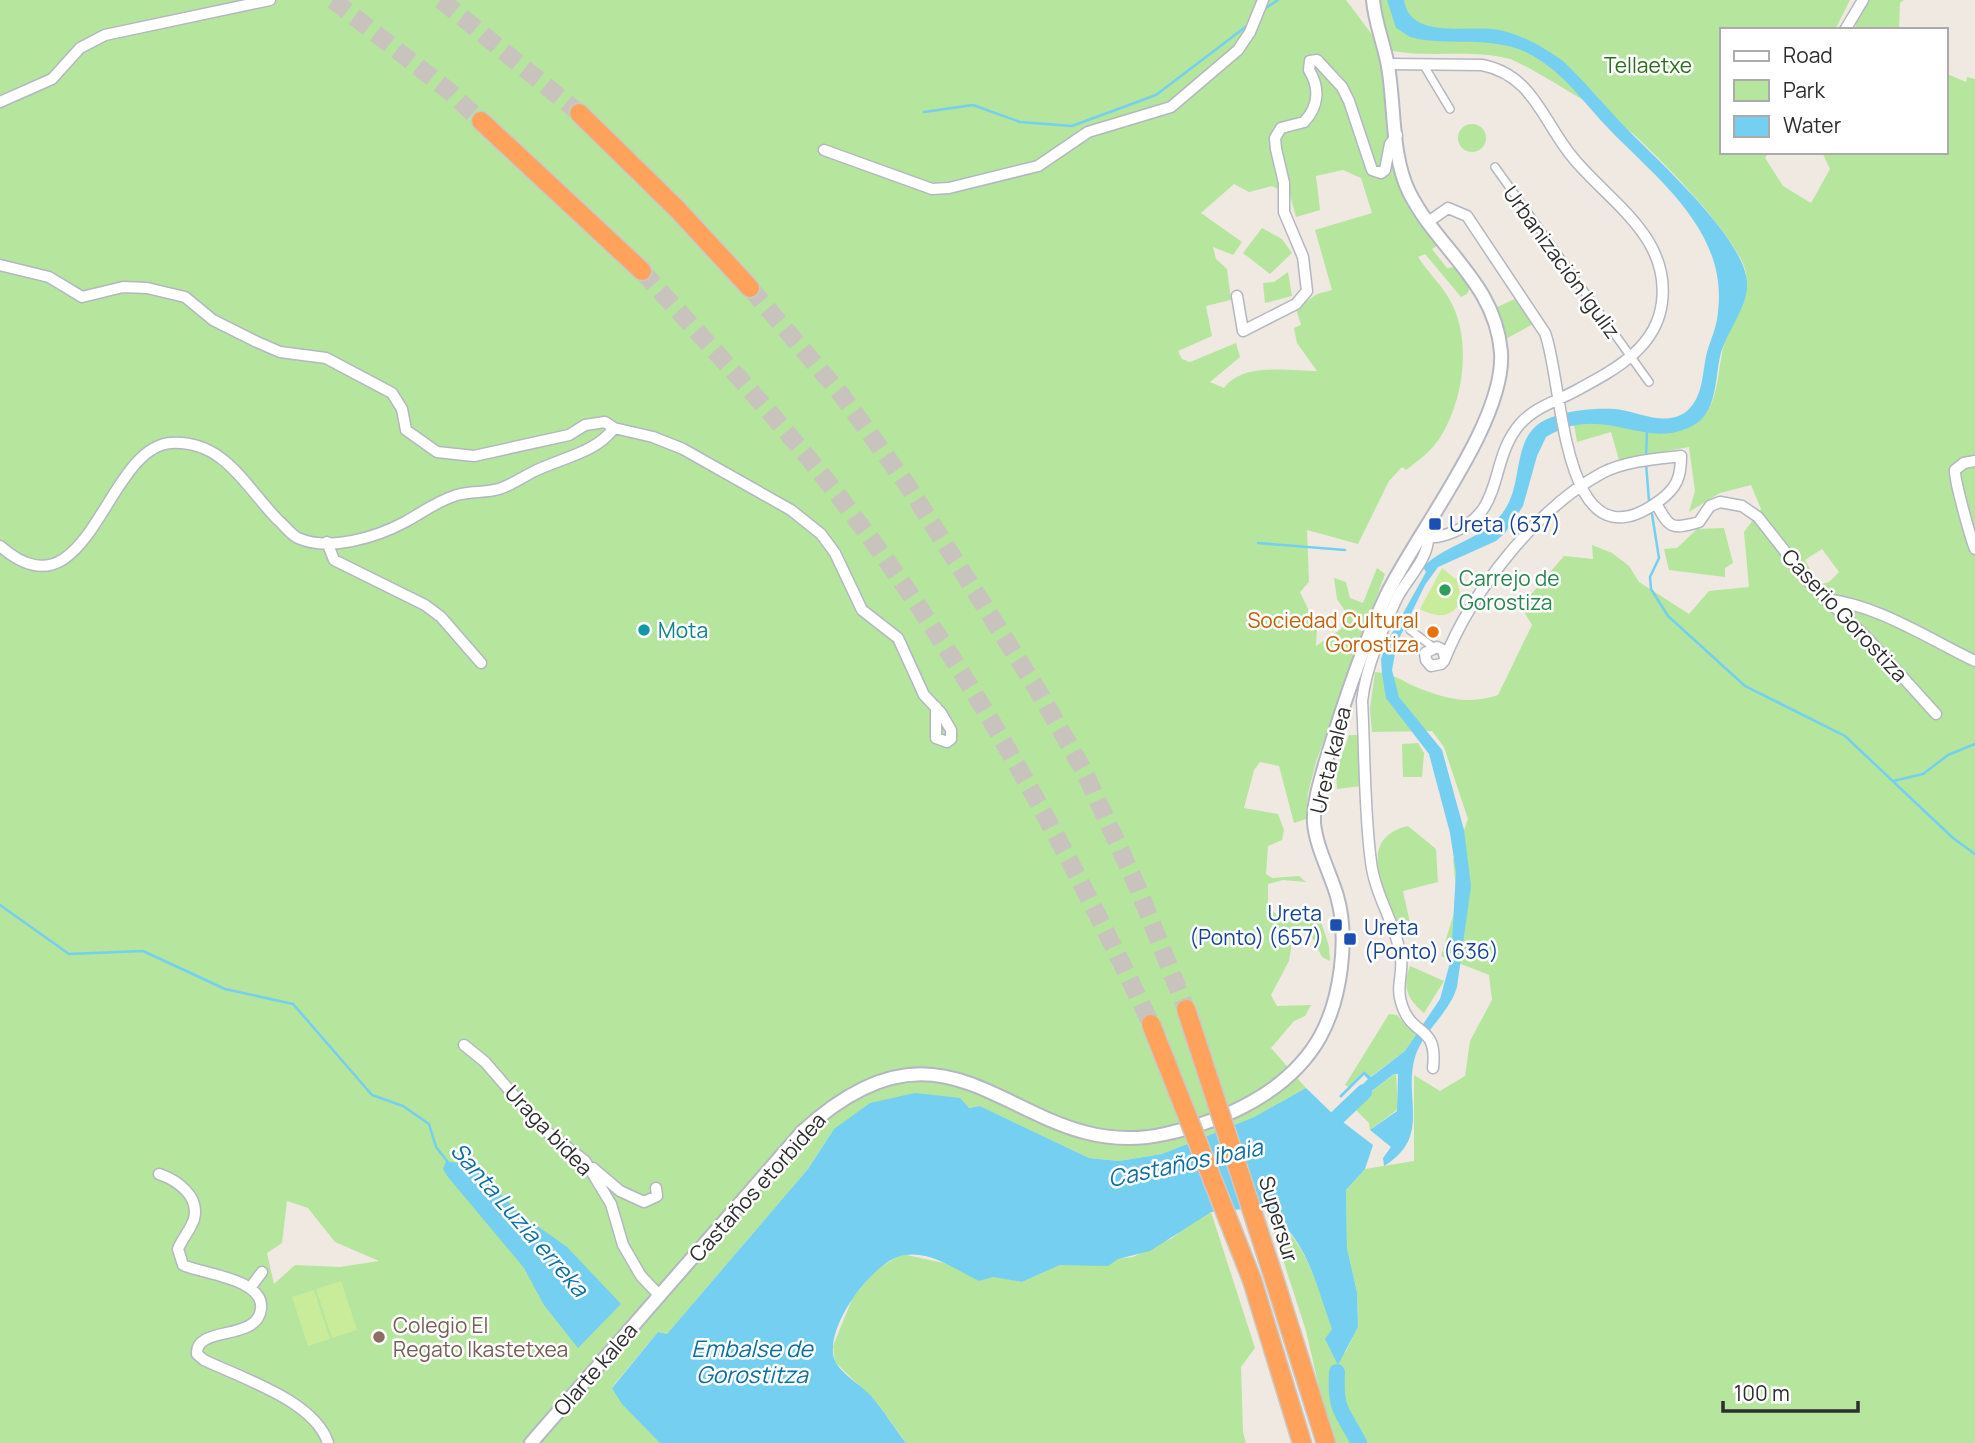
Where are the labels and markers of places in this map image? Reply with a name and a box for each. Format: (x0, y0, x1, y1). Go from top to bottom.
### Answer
place label: Ureta (637) (1449, 510, 1561, 538)
marker: Ureta (637) (1427, 516, 1443, 532)
place label: Carrejo de Gorostiza (1459, 564, 1560, 616)
marker: Carrejo de Gorostiza (1437, 582, 1453, 598)
place label: Sociedad Cultural Gorostiza (1247, 606, 1419, 658)
place label: Mota (658, 616, 708, 644)
marker: Mota (636, 622, 652, 638)
marker: Sociedad Cultural Gorostiza (1425, 624, 1441, 640)
place label: Ureta (Ponto) (657) (1189, 899, 1322, 951)
place label: Ureta (Ponto) (636) (1364, 913, 1499, 965)
marker: Ureta (Ponto) (657) (1328, 917, 1344, 933)
marker: Ureta (Ponto) (636) (1342, 931, 1358, 947)
place label: Colegio El Regato Ikastetxea (393, 1311, 568, 1363)
marker: Colegio El Regato Ikastetxea (371, 1329, 387, 1345)

